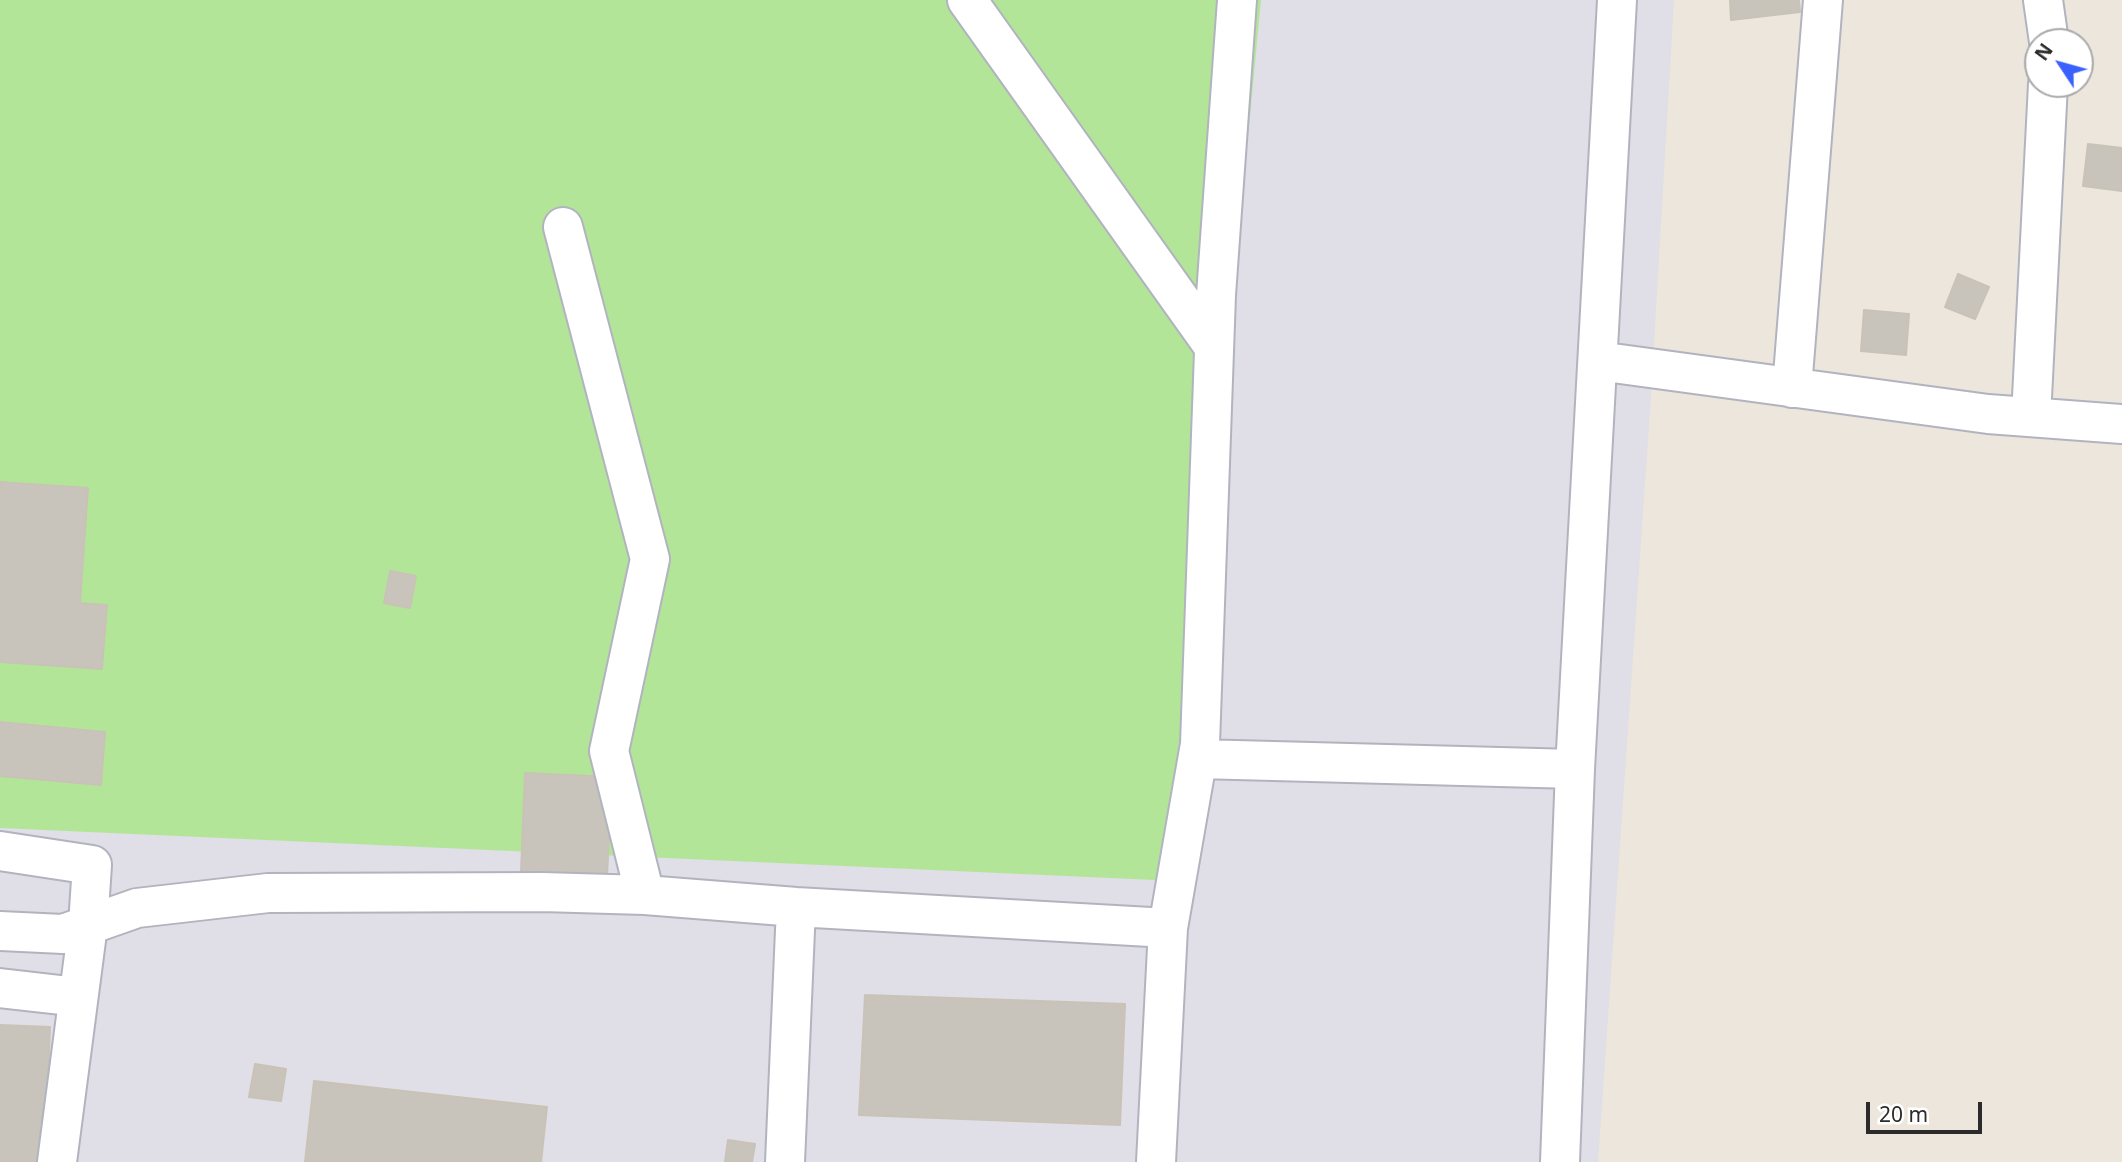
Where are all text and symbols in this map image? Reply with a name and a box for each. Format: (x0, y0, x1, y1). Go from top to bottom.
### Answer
north arrow (2024, 28, 2094, 98)
text: N (2029, 38, 2059, 66)
scale bar (1870, 1088, 1986, 1132)
text: 20 m (1879, 1100, 1928, 1128)

